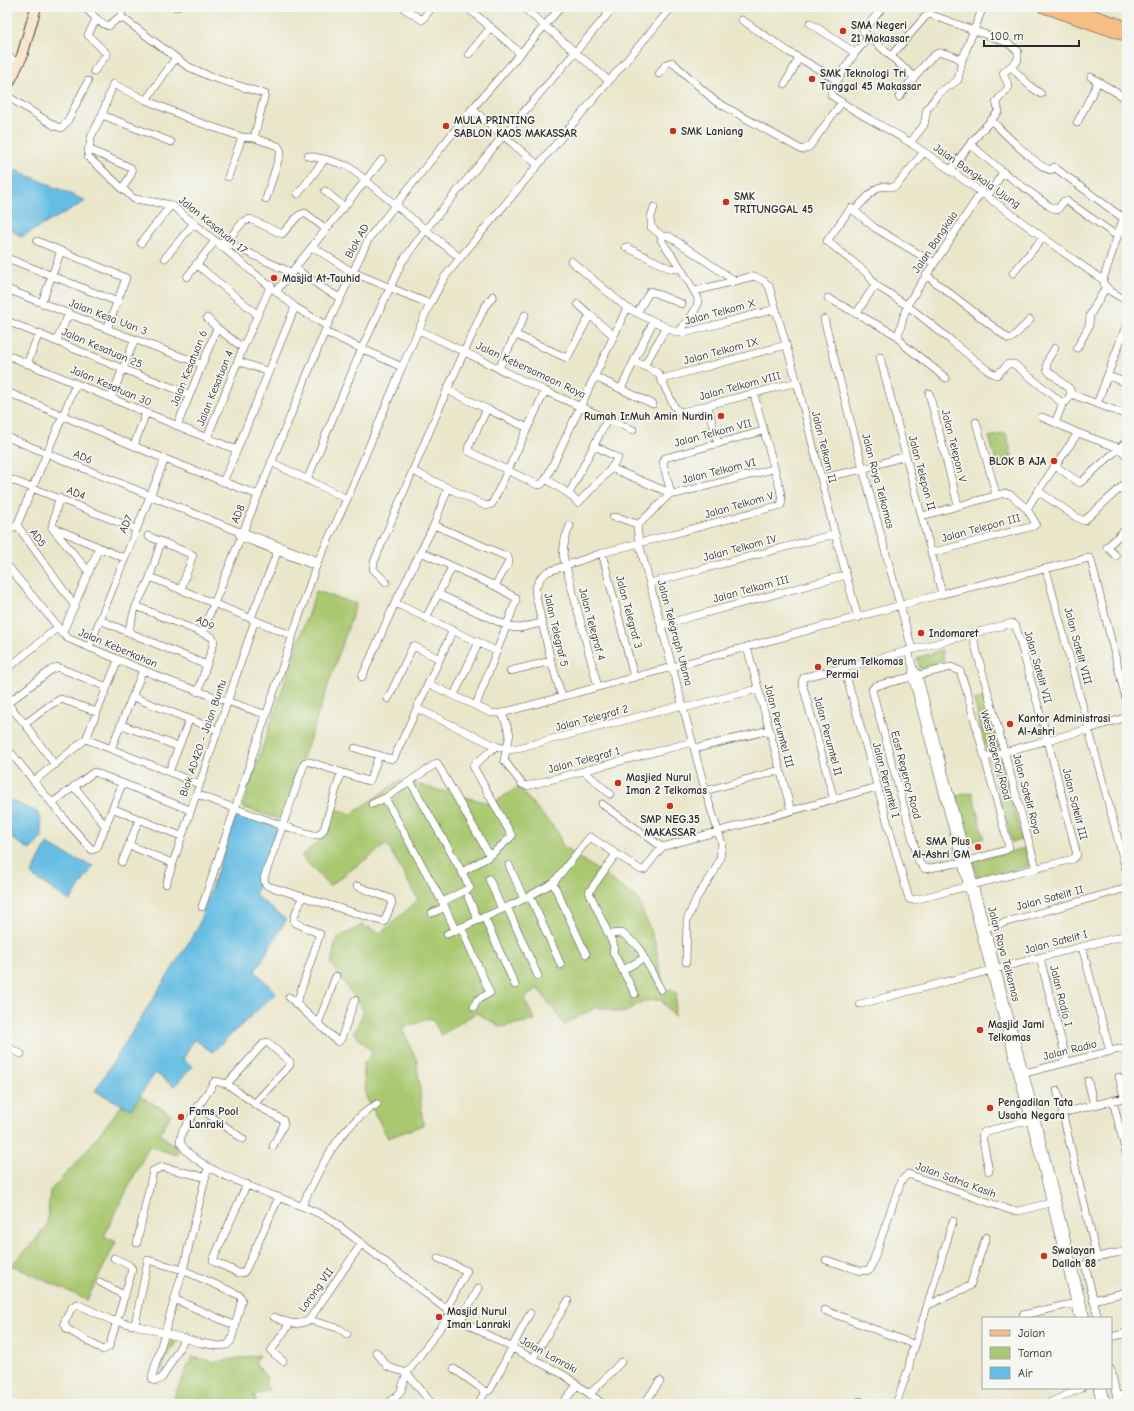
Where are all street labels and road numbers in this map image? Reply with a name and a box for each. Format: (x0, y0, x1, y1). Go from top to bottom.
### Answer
street label: Jalan Bangkala Ujung (931, 141, 1023, 211)
street label: Jalan Kesatuan 17 (176, 193, 250, 257)
street label: Jalan Bangkala (910, 209, 960, 275)
street label: Blok AD (342, 221, 372, 260)
street label: Jalan Kesa Uan 3 (67, 296, 149, 338)
street label: Jalan Telkom X (683, 296, 757, 328)
street label: Jalan Kesatuan 25 (60, 325, 144, 371)
street label: Jalan Kesatuan 6 (168, 328, 210, 408)
street label: Jalan Telkom IX (682, 335, 760, 367)
street label: Jalan Kebersamaan Raya (474, 339, 588, 401)
street label: Jalan Kesatuan 4 (194, 348, 236, 428)
street label: Jalan Kesatuan 30 (68, 363, 154, 409)
street label: Jalan Telkom VIII (698, 369, 782, 403)
street label: Jalan Telepon V (939, 408, 969, 484)
street label: Jalan Telkom II (809, 410, 839, 484)
street label: Jalan Telkom VII (673, 416, 753, 450)
street label: Jalan Raya Telkomas (859, 432, 897, 530)
street label: Jalan Telepon II (906, 434, 938, 512)
street label: AD6 (72, 447, 94, 467)
street label: Jalan Telkom VI (681, 456, 757, 486)
street label: AD4 (65, 483, 87, 503)
street label: Jalan Telkom V (703, 489, 775, 521)
street label: AD8 (228, 502, 248, 525)
street label: Jalan Telepon III (940, 511, 1022, 545)
street label: AD7 (116, 513, 136, 535)
street label: AD5 (27, 526, 49, 550)
street label: Jalan Telkom IV (702, 532, 778, 564)
street label: Jalan Telkom III (712, 573, 790, 605)
street label: Jalan Telegraf 3 (613, 574, 645, 650)
street label: Jalan Telegraph Utama (655, 579, 695, 687)
street label: Jalan Telegraf 4 (576, 586, 608, 662)
street label: Jalan Telegraf 5 (541, 592, 571, 668)
street label: Jalan Satelit VIII (1061, 606, 1095, 686)
street label: AD9 (194, 613, 217, 633)
street label: Jalan Keberkahan (77, 626, 159, 670)
street label: Jalan Satelit VII (1021, 629, 1055, 705)
street label: Blok AD420 - Jalan Buntu (177, 678, 229, 798)
street label: Jalan Perumtel III (762, 683, 796, 769)
street label: Jalan Perumtel II (811, 695, 845, 777)
street label: Jalan Telegraf 2 (554, 702, 630, 734)
street label: West Regency Road (978, 709, 1014, 802)
street label: East Regency Road (888, 730, 924, 821)
street label: Jalan Perumtel I (870, 741, 902, 819)
street label: Jalan Telegraf 1 (547, 744, 621, 776)
street label: Jalan Satelit Raya (1010, 752, 1044, 836)
street label: Jalan Satelit III (1060, 767, 1090, 841)
street label: Jalan Satelit II (1015, 883, 1085, 913)
street label: Jalan Raya Telkomas (985, 905, 1023, 1003)
street label: Jalan Satelit I (1023, 927, 1089, 957)
street label: Jalan Radio I (1047, 964, 1075, 1028)
street label: Jalan Radio (1042, 1037, 1098, 1063)
street label: Jalan Satria Kasih (914, 1159, 998, 1201)
street label: Lorong VII (296, 1265, 336, 1315)
street label: Jalan Lanraki (518, 1334, 580, 1376)

